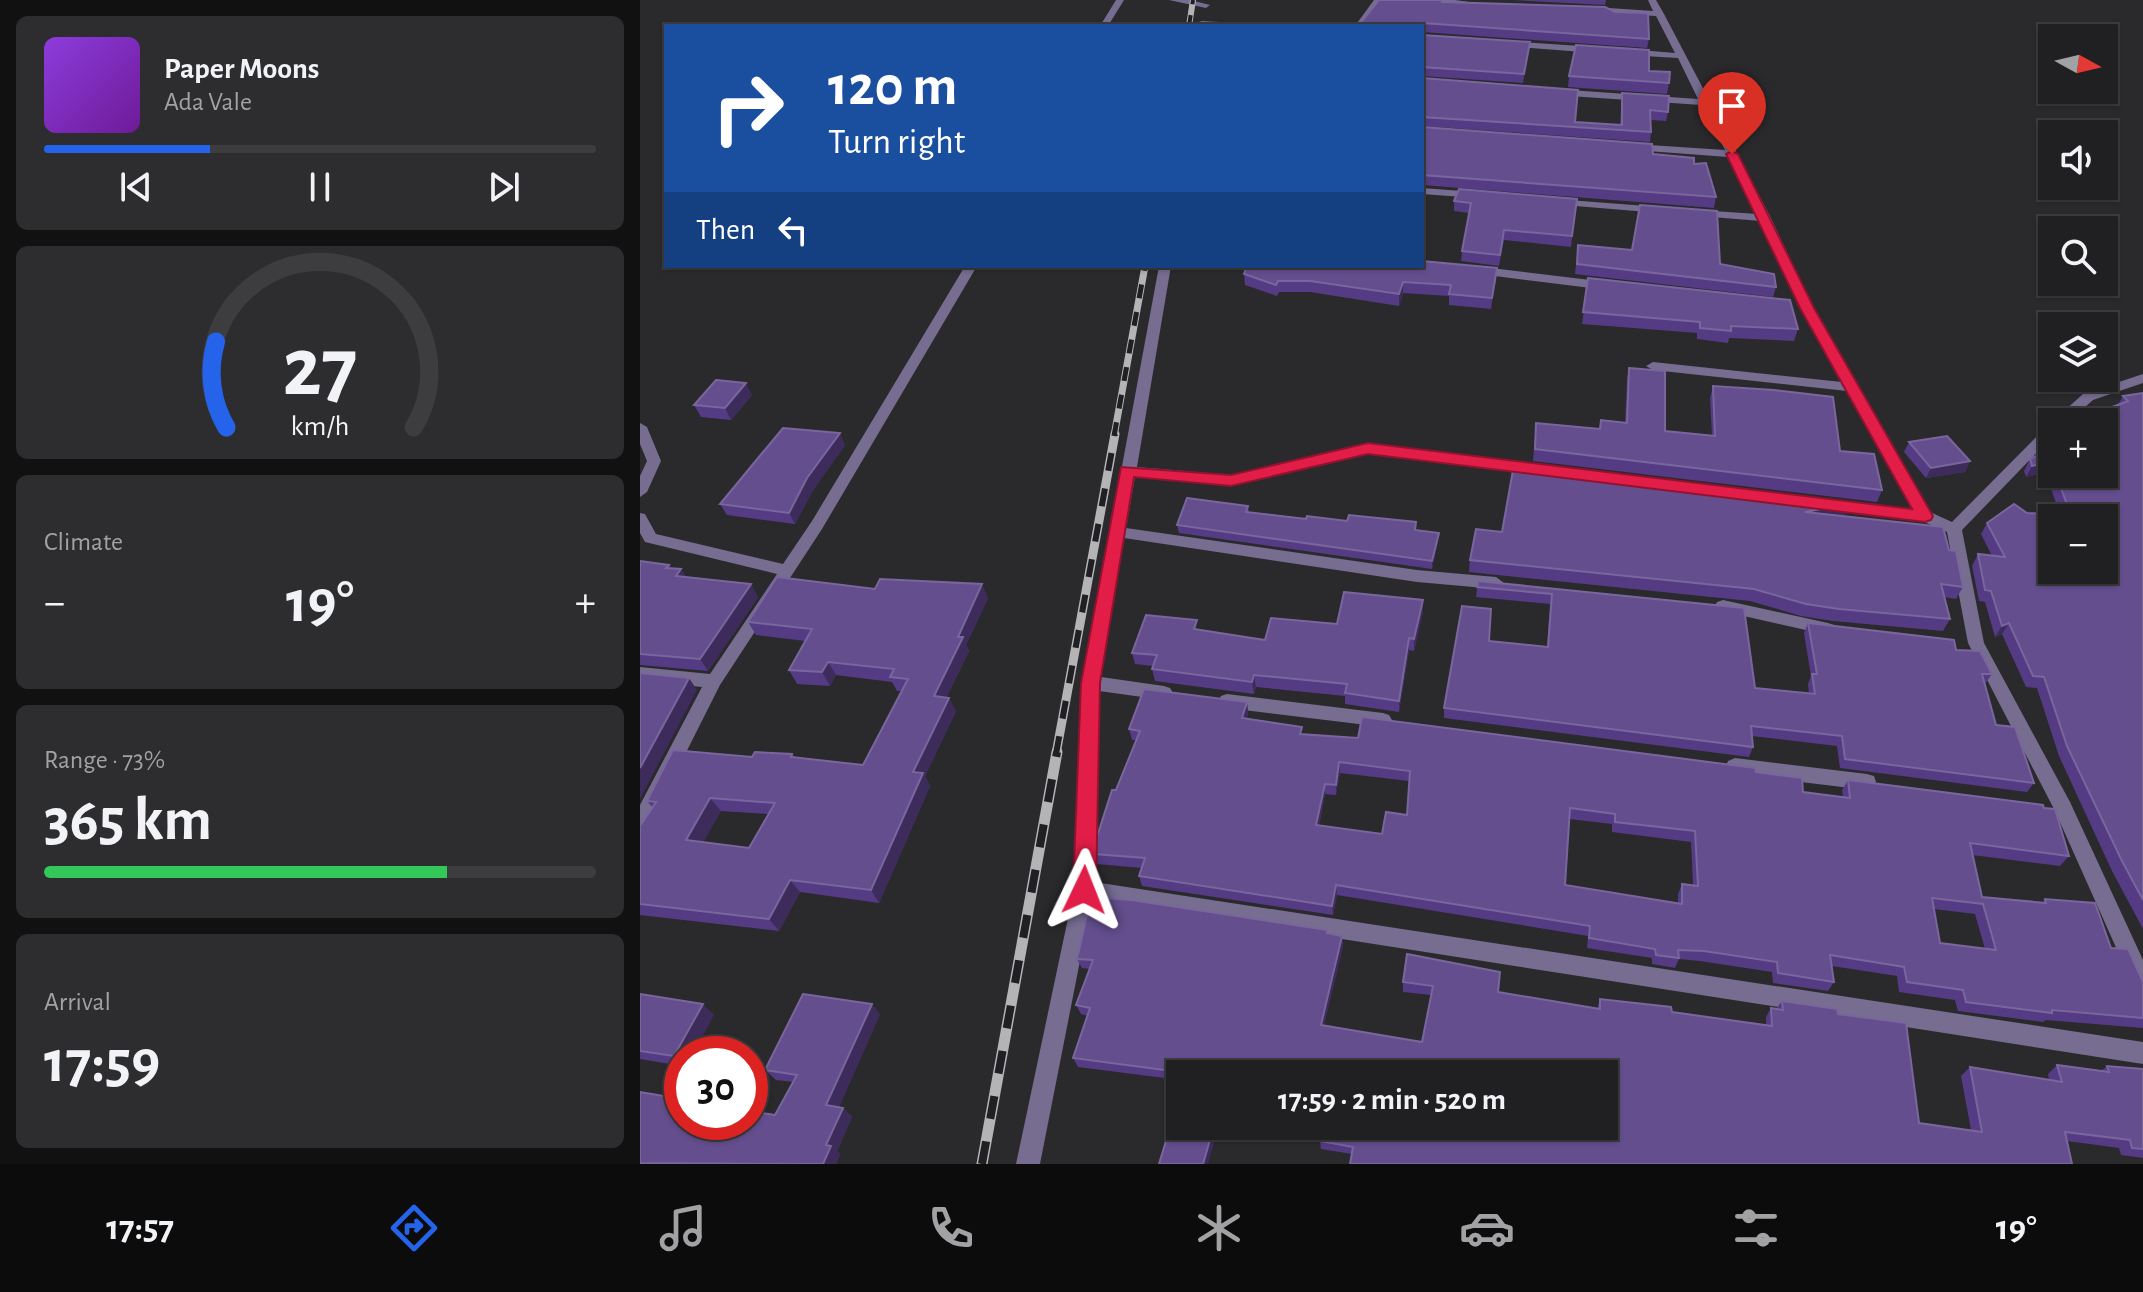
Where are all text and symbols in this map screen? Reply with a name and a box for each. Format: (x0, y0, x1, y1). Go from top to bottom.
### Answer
north arrow (2038, 24, 2118, 104)
map controls (2038, 24, 2118, 584)
text: Paper Moons (164, 54, 319, 84)
icon: right (696, 56, 800, 160)
text: 120 m (828, 59, 957, 115)
pin (1698, 72, 1766, 154)
icon: arrive (1710, 84, 1754, 128)
text: Ada Vale (164, 89, 252, 115)
button: sound (2038, 120, 2118, 200)
text: Turn right (828, 124, 965, 160)
icon: previous (114, 165, 158, 209)
icon: pause (298, 165, 342, 209)
icon: next (482, 165, 526, 209)
icon: left (771, 208, 815, 252)
text: Then (696, 215, 755, 245)
button: search (2038, 216, 2118, 296)
button: layers (2038, 312, 2118, 392)
text: 27 (282, 327, 358, 411)
button: + (2038, 408, 2118, 488)
text: km/h (291, 413, 349, 442)
button: − (2038, 504, 2118, 584)
text: Climate (44, 529, 123, 555)
text: 19° (286, 573, 354, 633)
text: − (44, 581, 65, 625)
text: + (575, 581, 596, 625)
text: Range · 73% (44, 747, 165, 773)
text: 365 km (44, 791, 212, 851)
position arrow (1042, 848, 1126, 932)
text: Arrival (44, 989, 111, 1015)
text: 17:59 (44, 1033, 160, 1093)
speed limit sign: 30 (664, 1036, 768, 1140)
text: 17:59 · 2 min · 520 m (1278, 1085, 1506, 1115)
icon: directions (386, 1200, 442, 1256)
icon: music (655, 1200, 711, 1256)
icon: phone (923, 1200, 979, 1256)
icon: climate (1191, 1200, 1247, 1256)
icon: car (1459, 1200, 1515, 1256)
icon: filters (1728, 1200, 1784, 1256)
text: 17:57 (106, 1210, 174, 1246)
text: 19° (1996, 1210, 2037, 1246)

